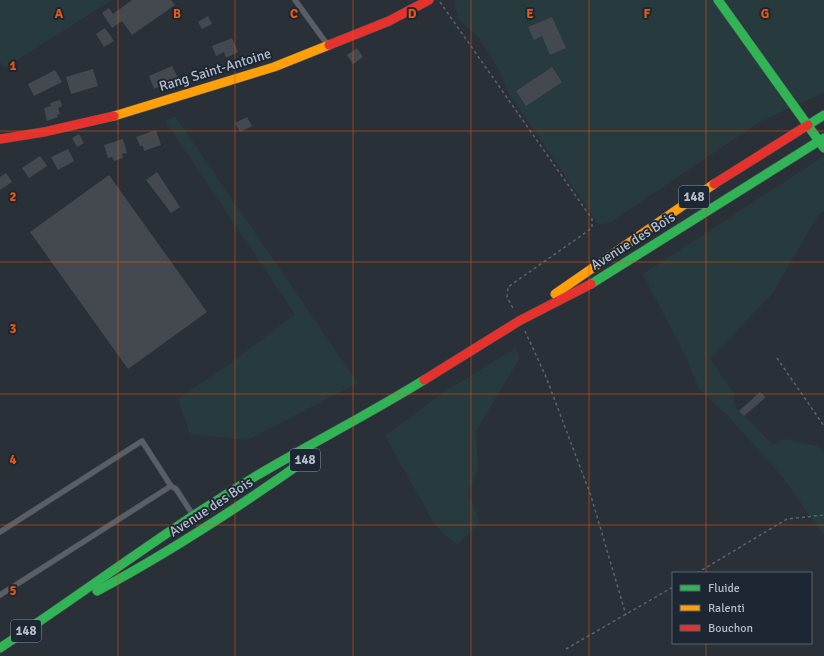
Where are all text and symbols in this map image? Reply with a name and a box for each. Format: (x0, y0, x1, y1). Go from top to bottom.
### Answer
text: A (55, 6, 64, 22)
text: B (173, 6, 181, 22)
text: C (290, 6, 298, 22)
text: D (408, 6, 417, 22)
text: E (526, 6, 534, 22)
text: F (644, 6, 651, 22)
text: G (761, 6, 769, 22)
street label: Rang Saint-Antoine (157, 45, 273, 95)
text: 1 (9, 58, 17, 74)
road number: 148 (679, 186, 709, 208)
text: 2 (9, 189, 17, 205)
street label: Avenue des Bois (588, 208, 678, 274)
text: 3 (9, 321, 17, 337)
road number: 148 (290, 449, 320, 471)
text: 4 (9, 452, 17, 468)
street label: Avenue des Bois (166, 474, 256, 540)
legend (672, 572, 812, 644)
text: Fluide (708, 581, 740, 596)
text: 5 (9, 583, 17, 599)
text: Ralenti (708, 601, 745, 616)
road number: 148 (11, 620, 41, 642)
text: Bouchon (708, 621, 753, 636)

